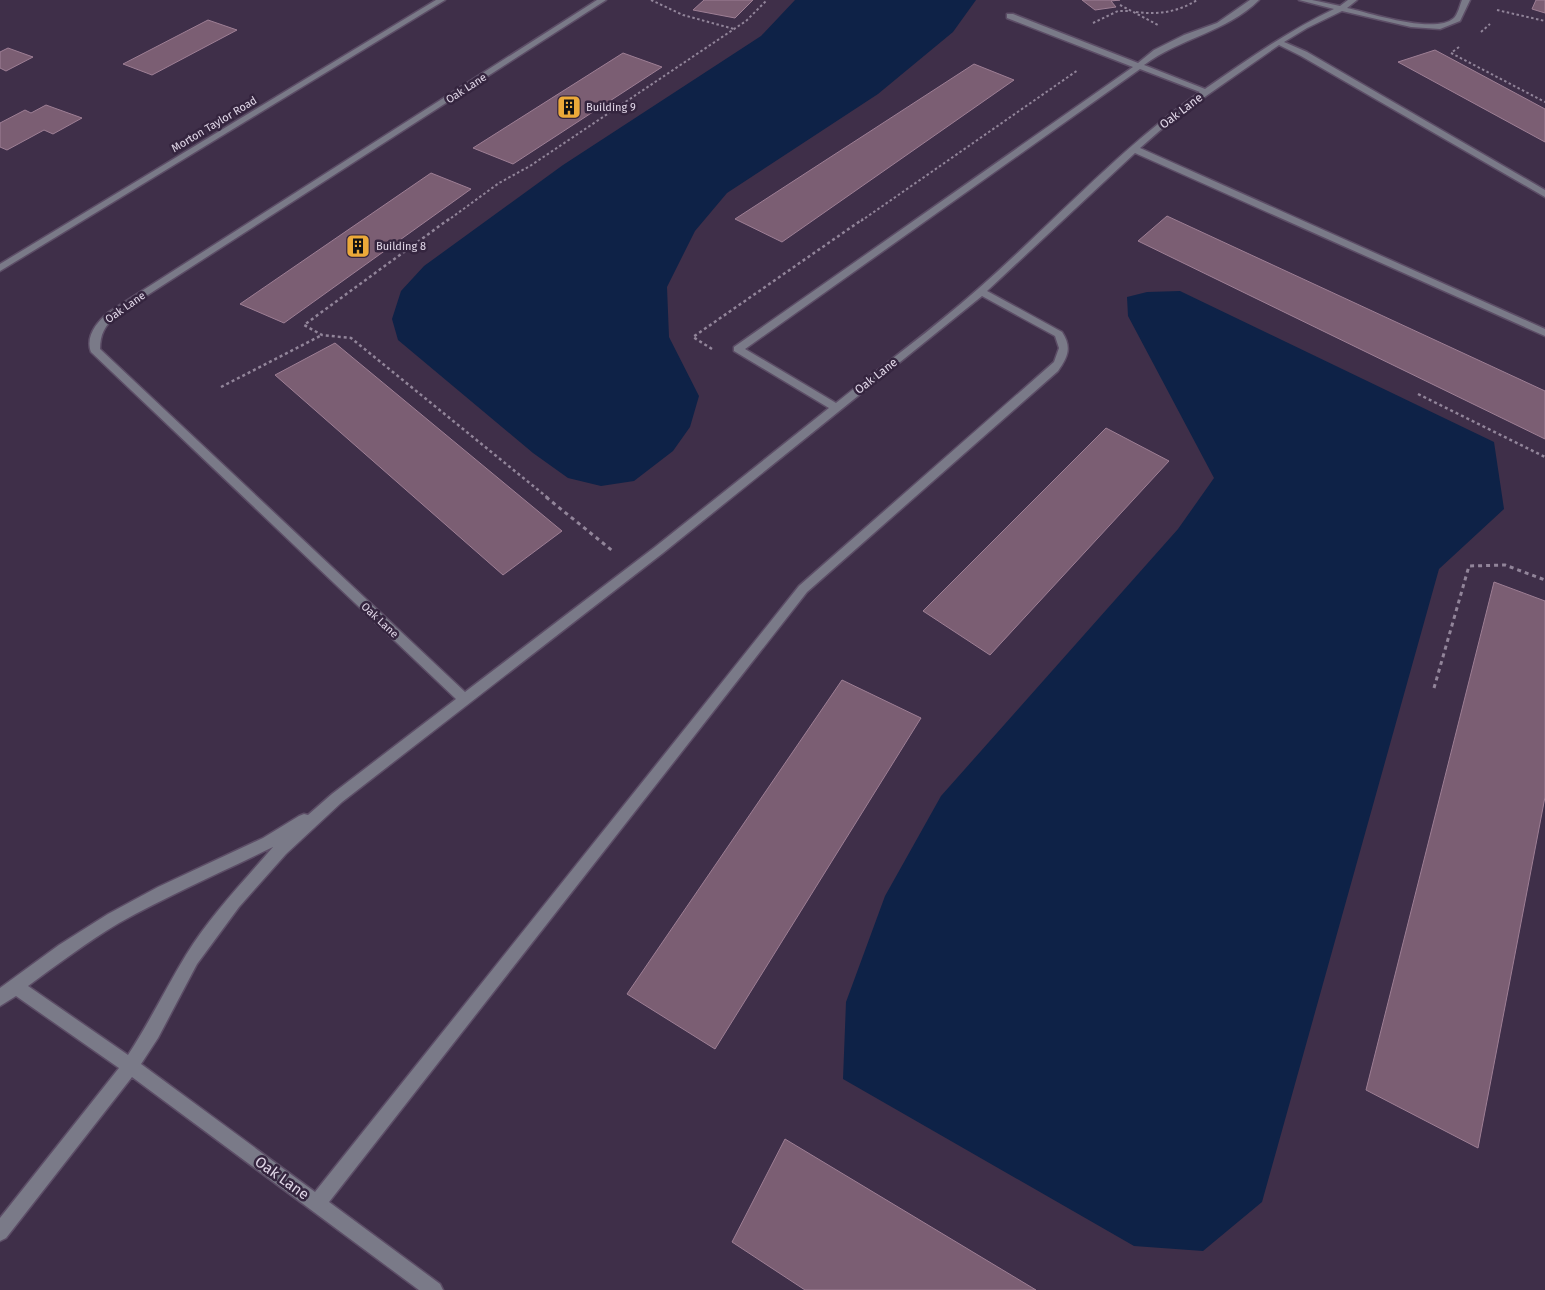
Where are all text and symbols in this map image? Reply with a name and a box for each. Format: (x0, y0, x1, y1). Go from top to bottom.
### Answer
street label: Oak Lane (444, 70, 489, 106)
street label: Oak Lane (1157, 90, 1205, 132)
street label: Morton Taylor Road (169, 94, 259, 155)
building icon: Building 9 (556, 94, 582, 120)
place label: Building 9 (586, 101, 636, 114)
building icon: Building 8 (345, 233, 371, 259)
place label: Building 8 (376, 240, 426, 253)
street label: Oak Lane (103, 289, 148, 326)
street label: Oak Lane (852, 355, 900, 397)
street label: Oak Lane (358, 600, 401, 641)
street label: Oak Lane (251, 1152, 313, 1204)

